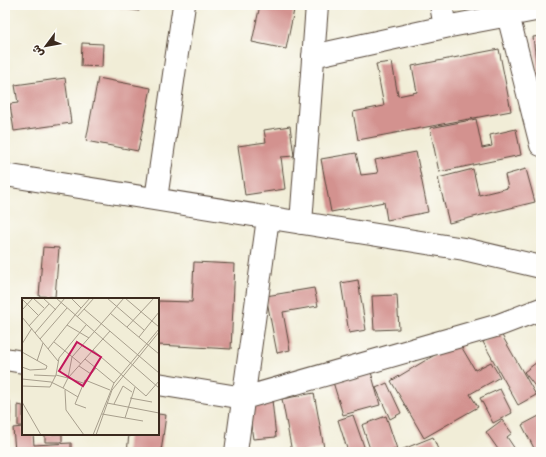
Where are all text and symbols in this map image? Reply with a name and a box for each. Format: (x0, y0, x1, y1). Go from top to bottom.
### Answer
north arrow (26, 26, 66, 66)
text: ش (28, 42, 47, 61)
inset map (22, 298, 159, 435)

